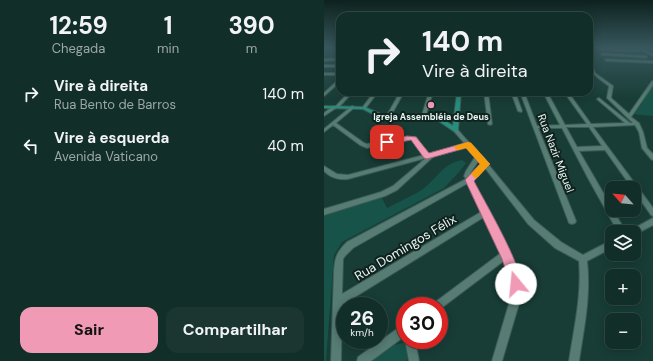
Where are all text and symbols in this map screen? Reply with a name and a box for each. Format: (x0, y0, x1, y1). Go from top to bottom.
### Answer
text: 12:59 (49, 10, 108, 41)
text: 1 (164, 10, 172, 41)
text: 390 (229, 10, 275, 41)
text: 140 m (422, 23, 503, 60)
icon: right (356, 28, 408, 80)
text: Chegada (52, 40, 105, 57)
text: min (157, 40, 179, 57)
text: m (246, 40, 257, 57)
text: Vire à direita (422, 59, 528, 83)
text: Vire à direita (54, 76, 148, 96)
icon: right (20, 83, 42, 105)
text: 140 m (263, 84, 304, 104)
text: Rua Bento de Barros (54, 96, 176, 113)
marker: Igreja Assembléia de Deus (426, 100, 436, 110)
place label: Igreja Assembléia de Deus (373, 111, 489, 123)
street label: Rua Nazir Miguel (535, 112, 577, 194)
pin (370, 125, 404, 159)
text: Vire à esquerda (54, 128, 169, 148)
icon: arrive (376, 131, 398, 153)
icon: left (20, 135, 42, 157)
text: 40 m (267, 136, 304, 156)
text: Avenida Vaticano (54, 148, 158, 165)
north arrow (605, 181, 641, 217)
map controls (605, 181, 641, 349)
street label: Rua Domingos Félix (351, 210, 460, 285)
button: layers (605, 225, 641, 261)
position arrow (495, 263, 537, 305)
button: + (605, 269, 641, 305)
speed limit sign: 30 (396, 297, 448, 349)
text: 26 (350, 305, 374, 331)
button: Sair (20, 307, 158, 353)
button: Compartilhar (166, 307, 304, 353)
button: − (605, 313, 641, 349)
text: km/h (350, 326, 374, 339)

